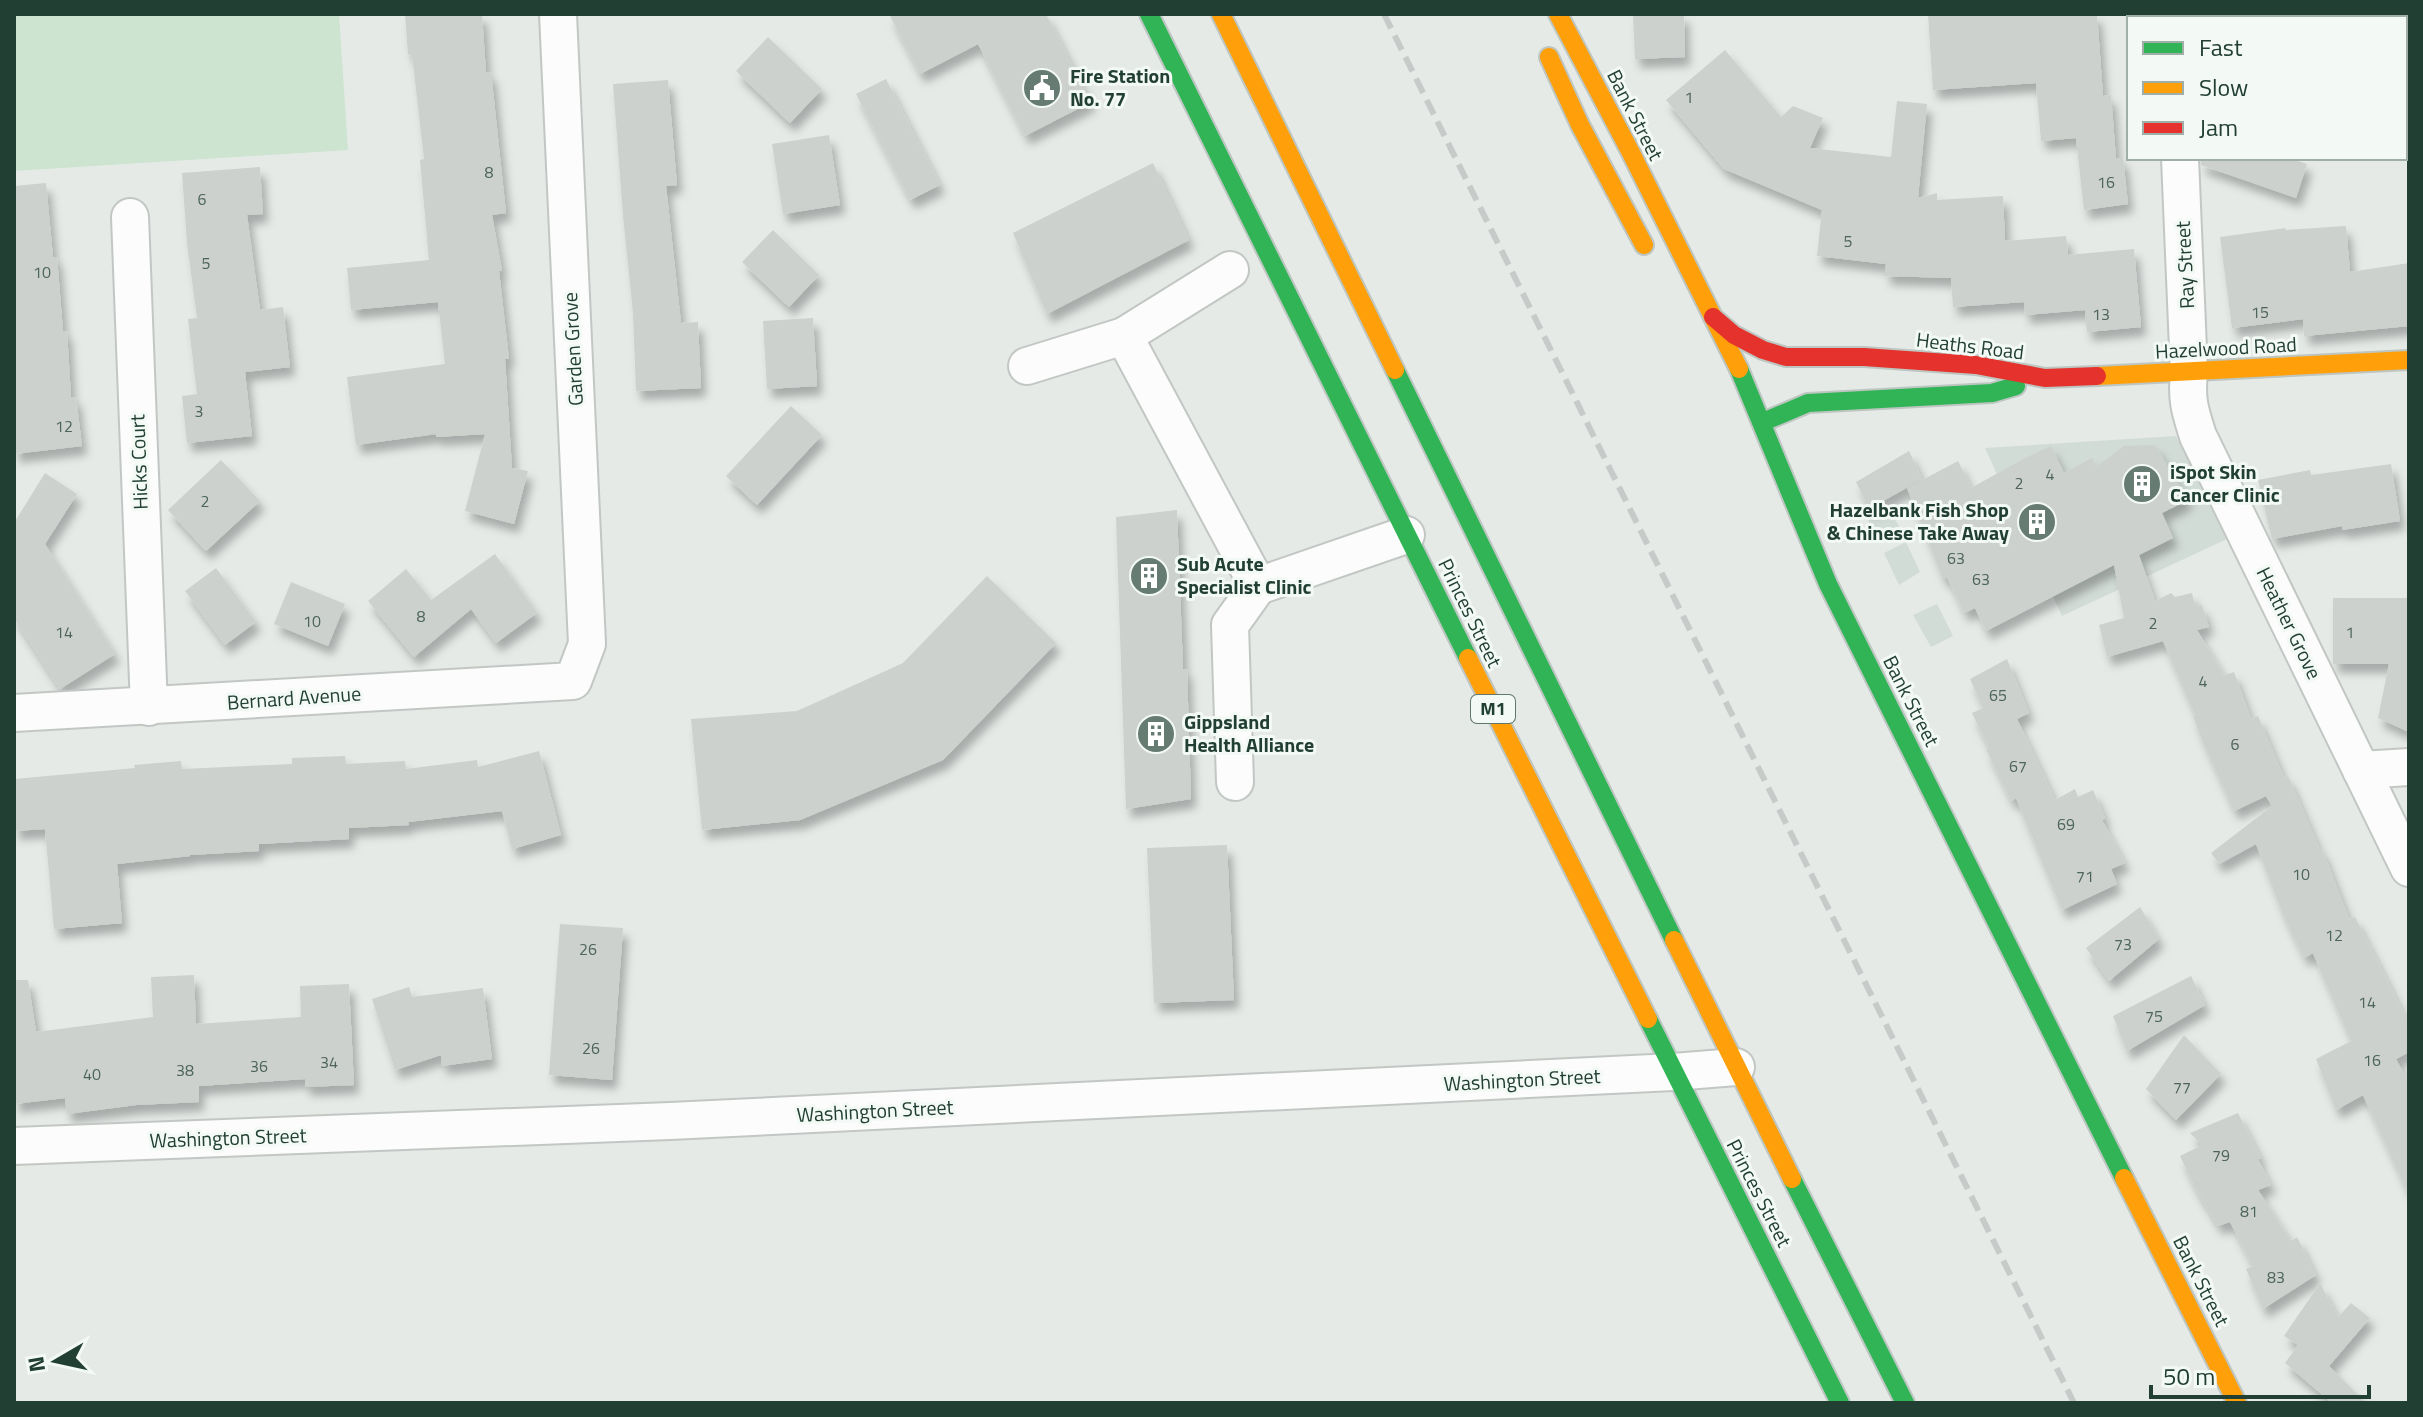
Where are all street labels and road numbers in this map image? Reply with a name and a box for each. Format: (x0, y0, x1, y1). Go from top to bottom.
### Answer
street label: Bank Street (1599, 64, 1672, 166)
street label: Ray Street (2167, 220, 2202, 310)
street label: Garden Grove (554, 291, 591, 407)
street label: Heaths Road (1914, 324, 2026, 367)
street label: Hazelwood Road (2154, 328, 2298, 367)
street label: Hicks Court (121, 414, 156, 510)
street label: Princes Street (1431, 553, 1510, 673)
street label: Heather Grove (2249, 561, 2330, 684)
street label: Bank Street (1875, 650, 1948, 752)
street label: Bernard Avenue (226, 677, 362, 718)
road number: M1 (1471, 695, 1515, 723)
street label: Washington Street (1443, 1060, 1601, 1099)
street label: Washington Street (796, 1091, 954, 1130)
street label: Washington Street (149, 1119, 307, 1156)
street label: Princes Street (1719, 1133, 1800, 1252)
street label: Bank Street (2165, 1230, 2238, 1332)

